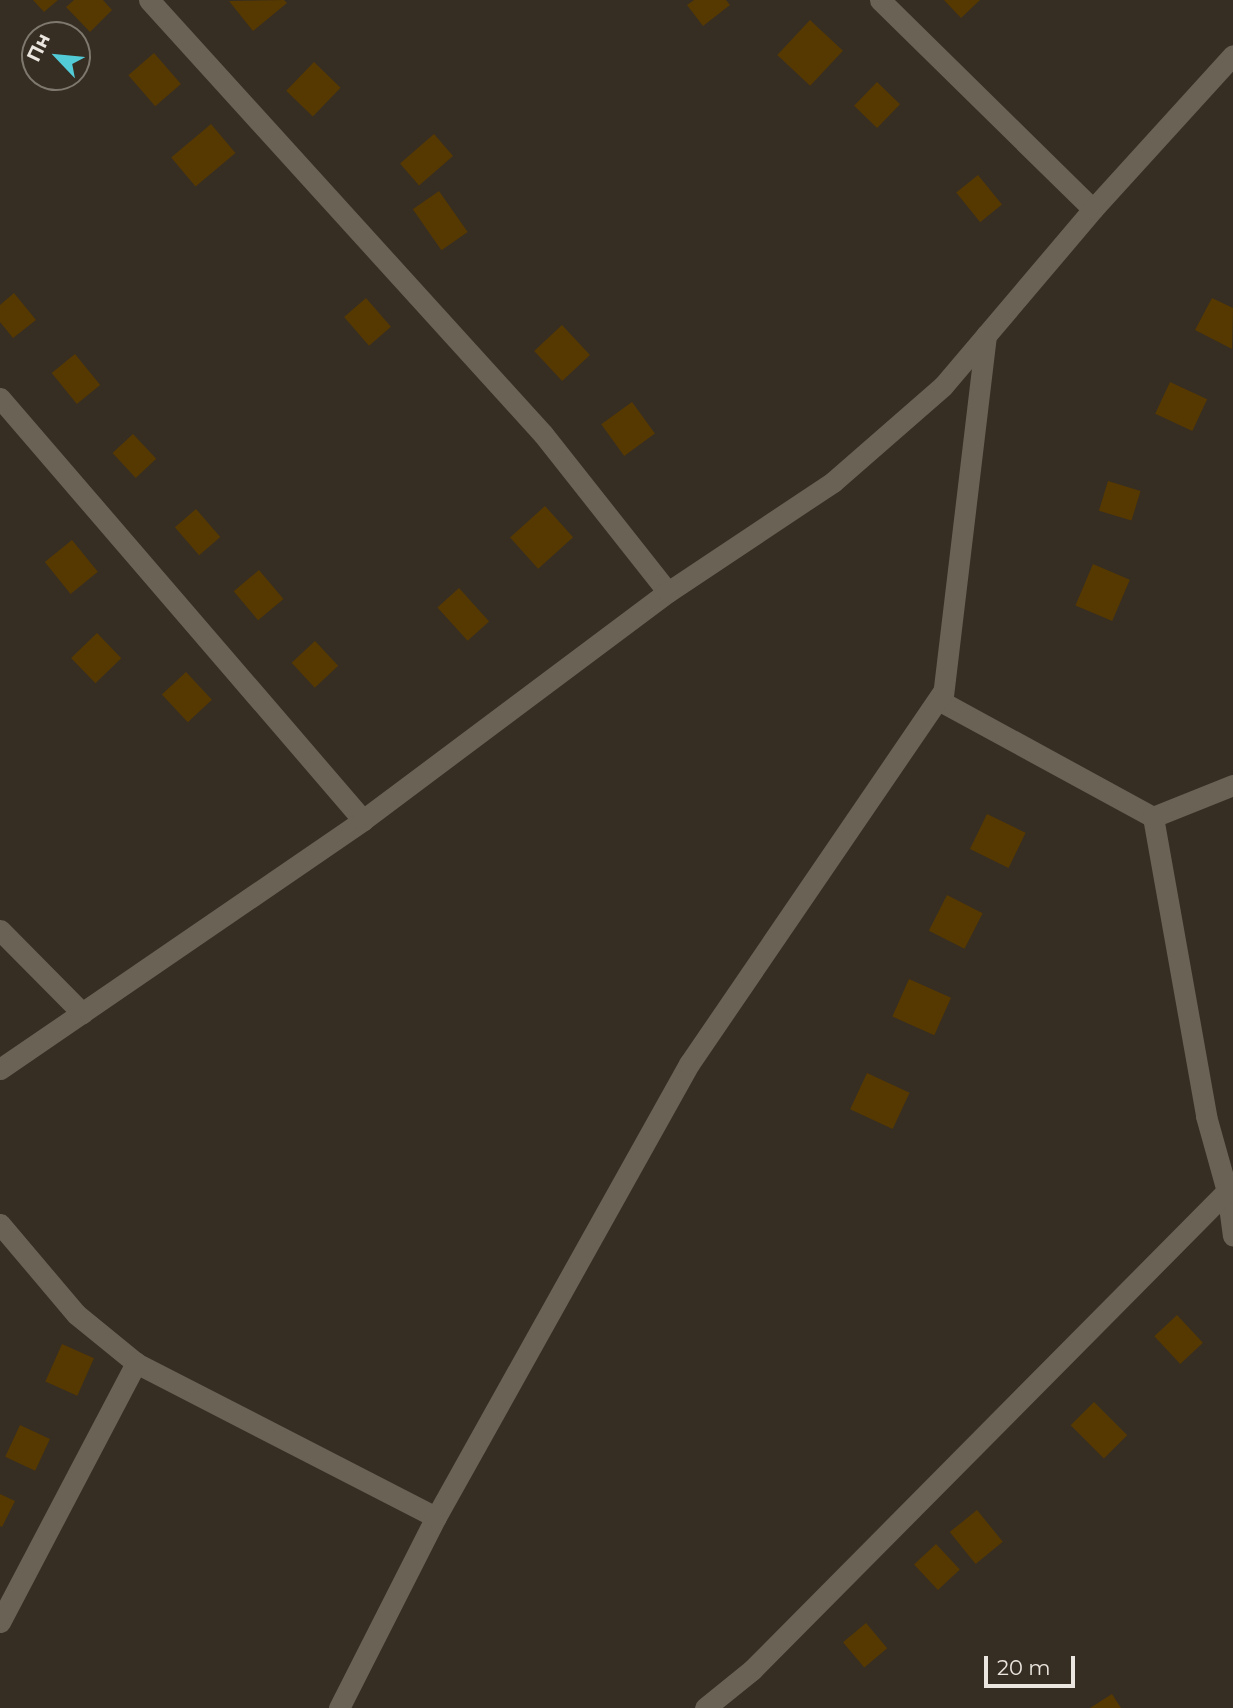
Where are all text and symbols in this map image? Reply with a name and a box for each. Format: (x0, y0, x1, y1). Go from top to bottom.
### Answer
north arrow (21, 21, 91, 91)
text: Пн (22, 30, 55, 65)
scale bar (988, 1642, 1079, 1686)
text: 20 m (997, 1655, 1051, 1680)

